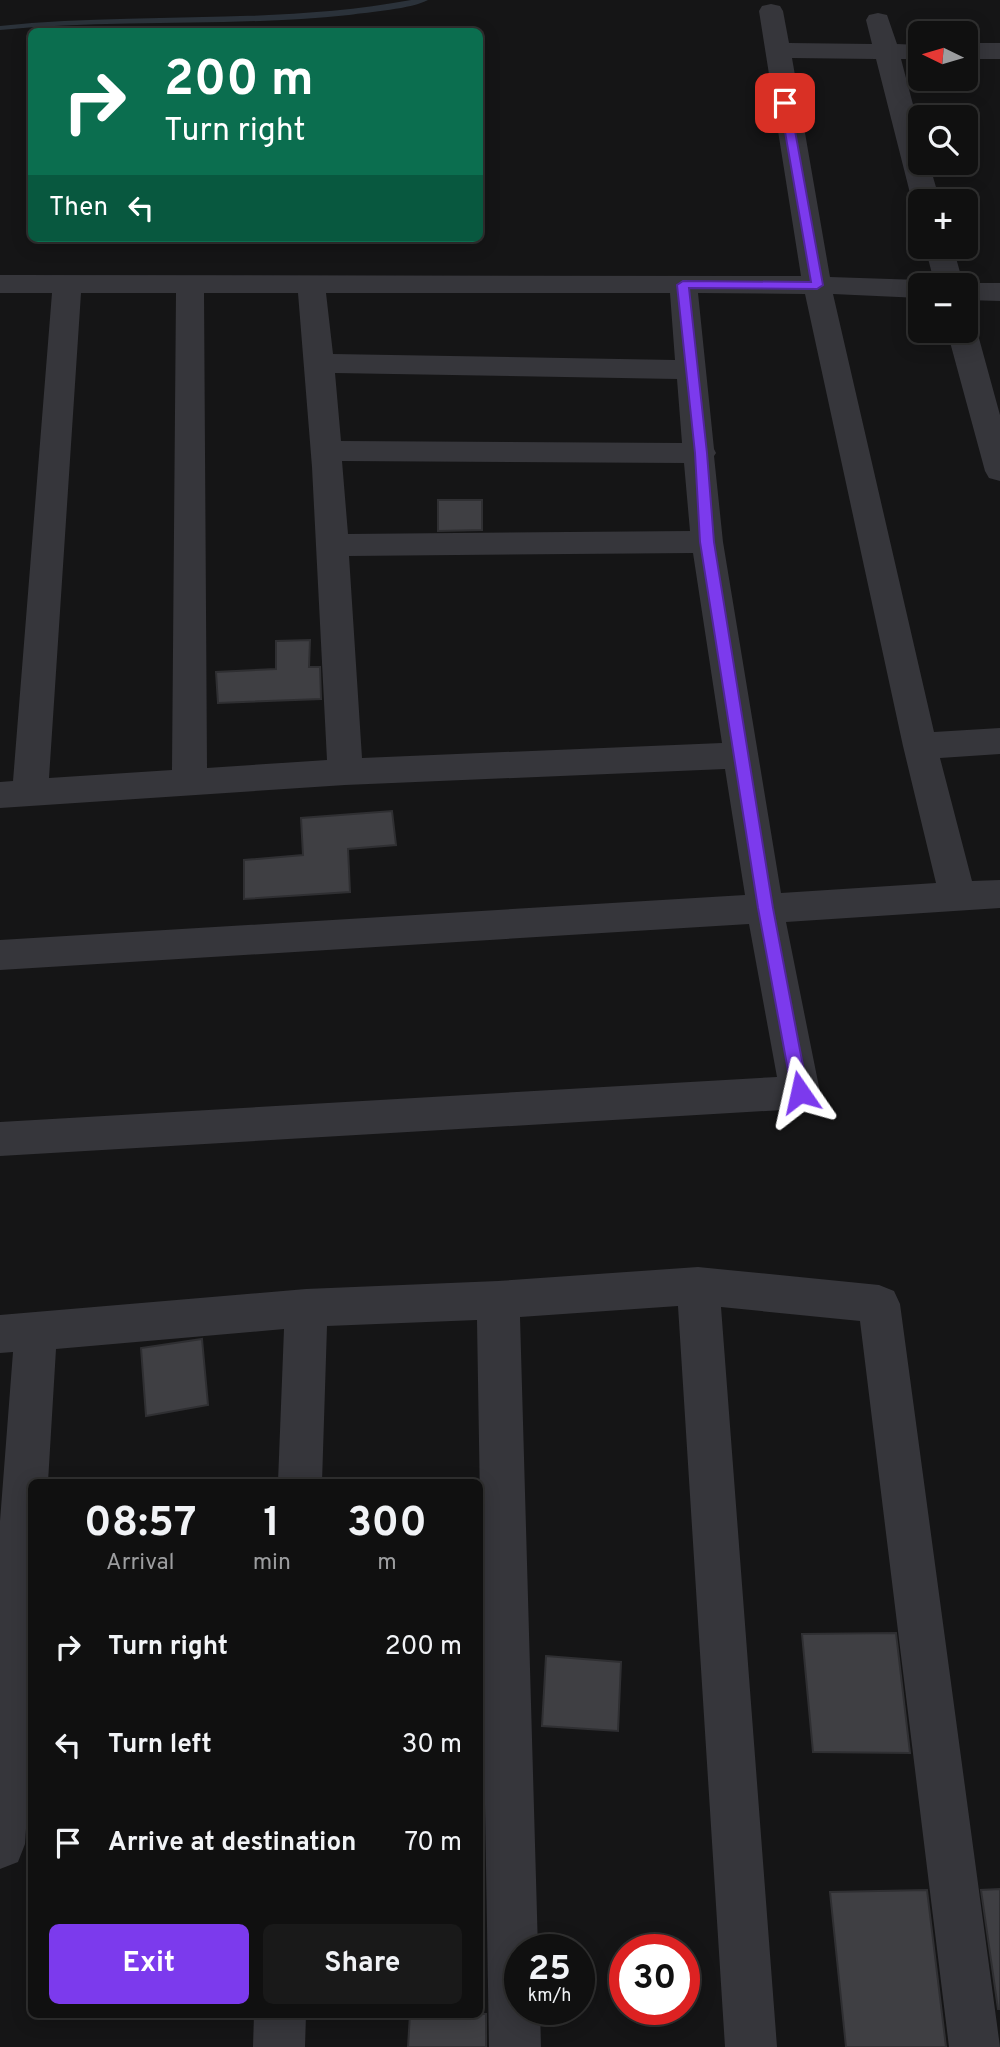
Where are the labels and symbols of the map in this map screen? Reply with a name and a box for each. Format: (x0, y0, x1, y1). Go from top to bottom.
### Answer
north arrow (908, 21, 978, 91)
pin (755, 73, 815, 133)
position arrow (763, 1055, 837, 1129)
speed limit sign: 30 (609, 1934, 700, 2025)

